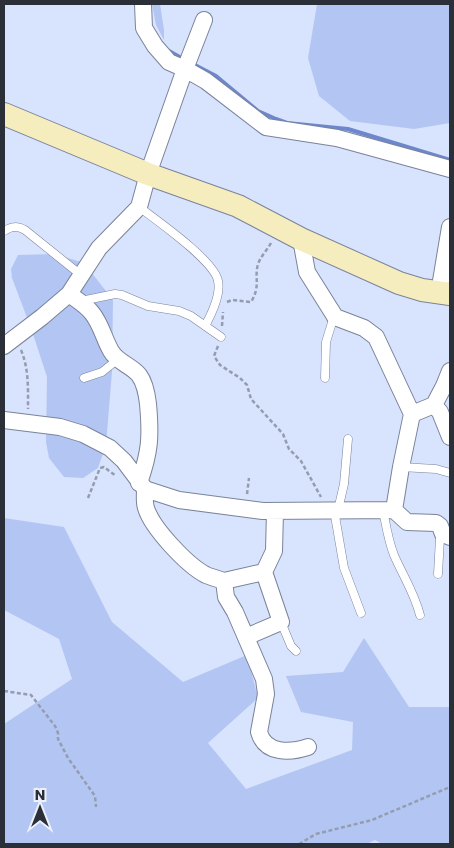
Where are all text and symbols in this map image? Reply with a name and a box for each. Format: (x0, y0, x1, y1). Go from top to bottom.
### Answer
north arrow (15, 783, 65, 833)
text: N (35, 785, 45, 805)

